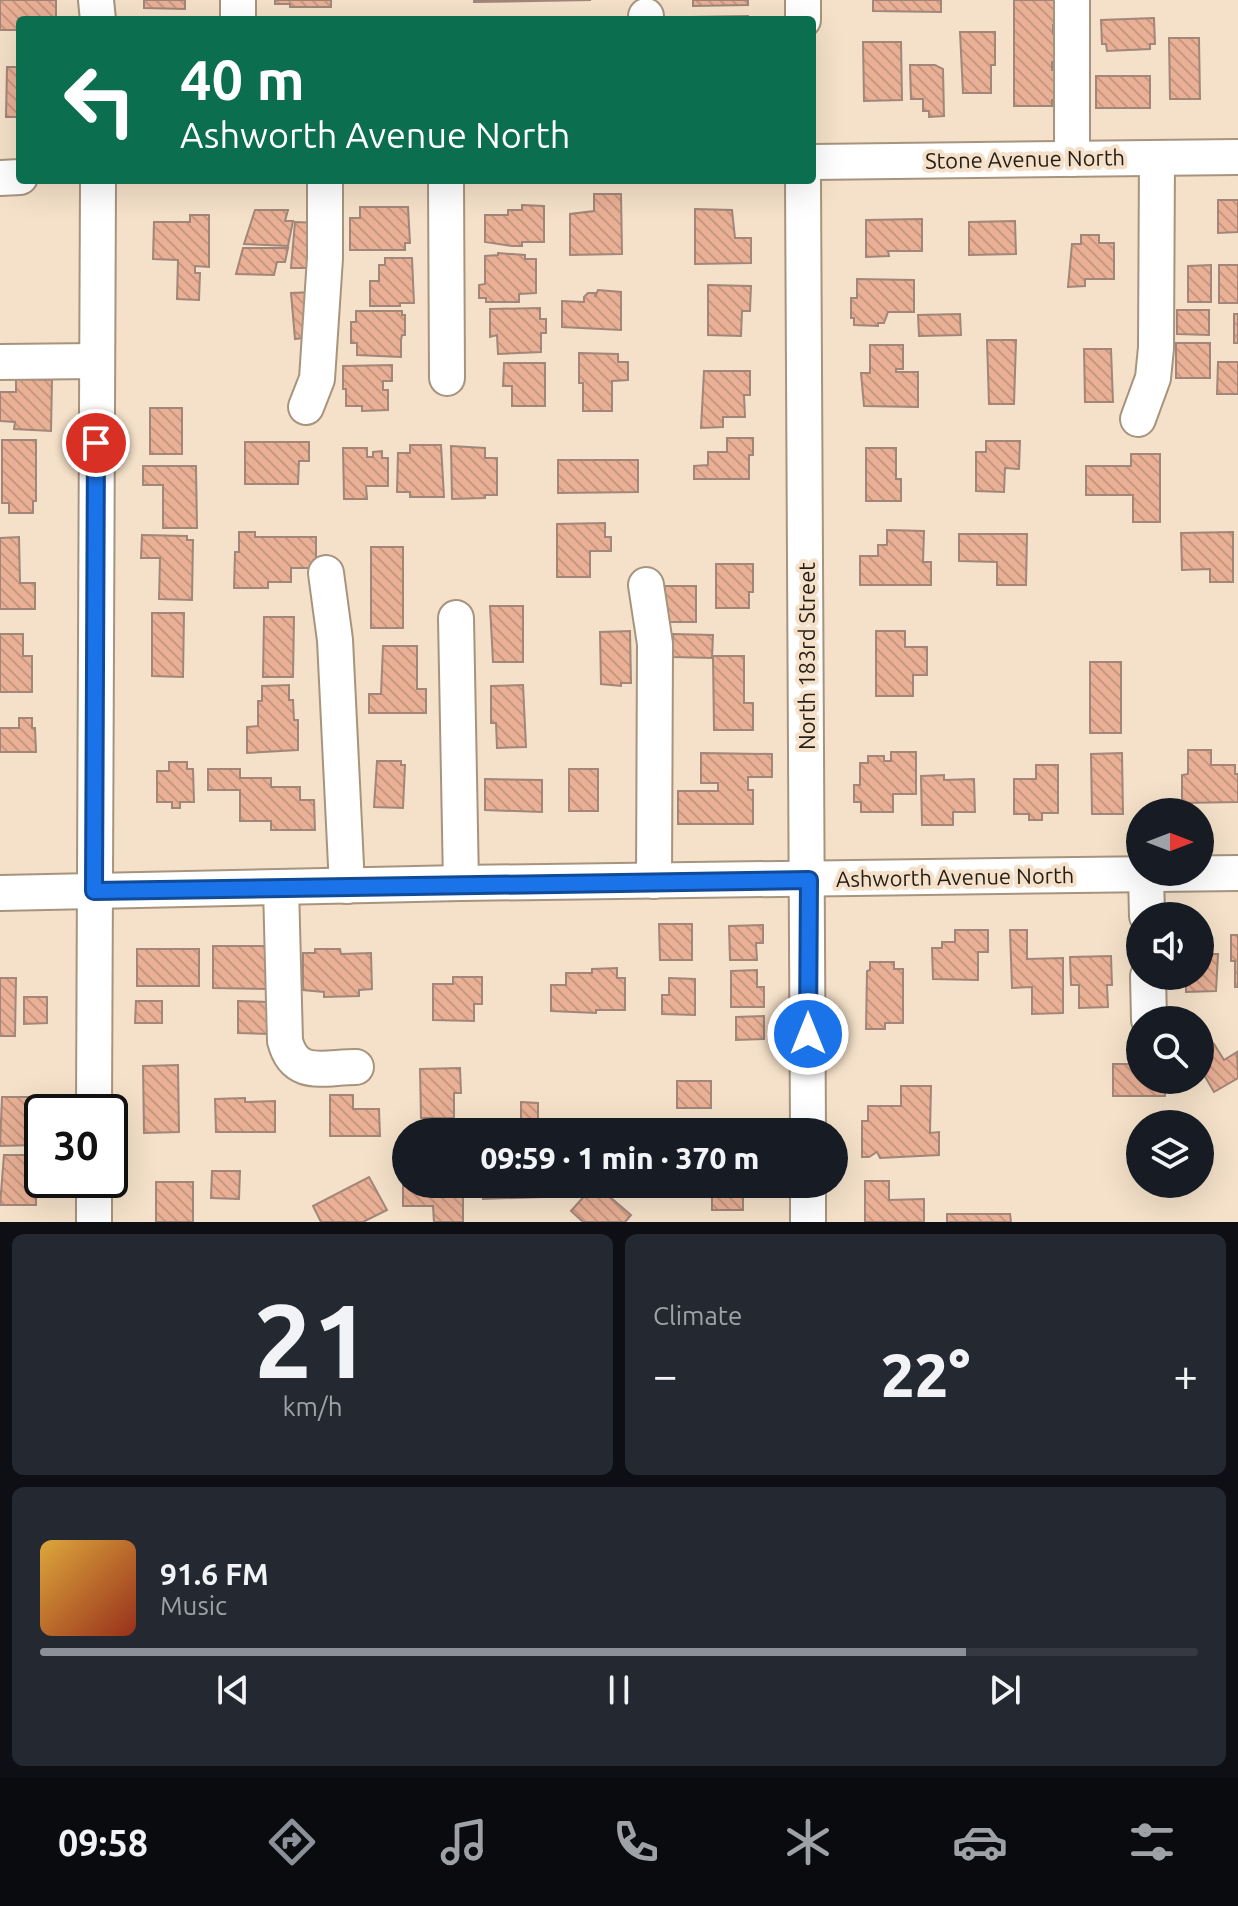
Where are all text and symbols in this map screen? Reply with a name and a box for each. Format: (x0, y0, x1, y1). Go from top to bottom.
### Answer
icon: left (48, 48, 152, 152)
text: 40 m (180, 48, 305, 111)
text: Ashworth Avenue North (180, 114, 570, 155)
street label: Stone Avenue North (925, 144, 1125, 173)
pin (62, 409, 130, 477)
icon: arrive (74, 421, 118, 465)
street label: North 183rd Street (794, 562, 819, 750)
north arrow (1126, 798, 1214, 886)
map controls (1126, 798, 1214, 1198)
street label: Ashworth Avenue North (836, 862, 1074, 891)
button: sound (1126, 902, 1214, 990)
position arrow (766, 992, 850, 1076)
button: search (1126, 1006, 1214, 1094)
speed limit sign: 30 (24, 1094, 128, 1198)
button: layers (1126, 1110, 1214, 1198)
text: 09:59 · 1 min · 370 m (481, 1141, 759, 1175)
text: 21 (254, 1281, 371, 1398)
text: Climate (653, 1301, 742, 1330)
text: 22° (881, 1341, 970, 1408)
text: − (653, 1350, 678, 1399)
text: + (1173, 1350, 1198, 1399)
text: km/h (282, 1392, 343, 1421)
text: 91.6 FM (160, 1557, 269, 1591)
text: Music (160, 1591, 227, 1620)
icon: previous (211, 1668, 255, 1712)
icon: pause (597, 1668, 641, 1712)
icon: next (983, 1668, 1027, 1712)
icon: directions (264, 1814, 320, 1870)
icon: music (436, 1814, 492, 1870)
icon: phone (608, 1814, 664, 1870)
icon: climate (780, 1814, 836, 1870)
icon: car (952, 1814, 1008, 1870)
icon: filters (1124, 1814, 1180, 1870)
text: 09:58 (58, 1822, 148, 1863)

